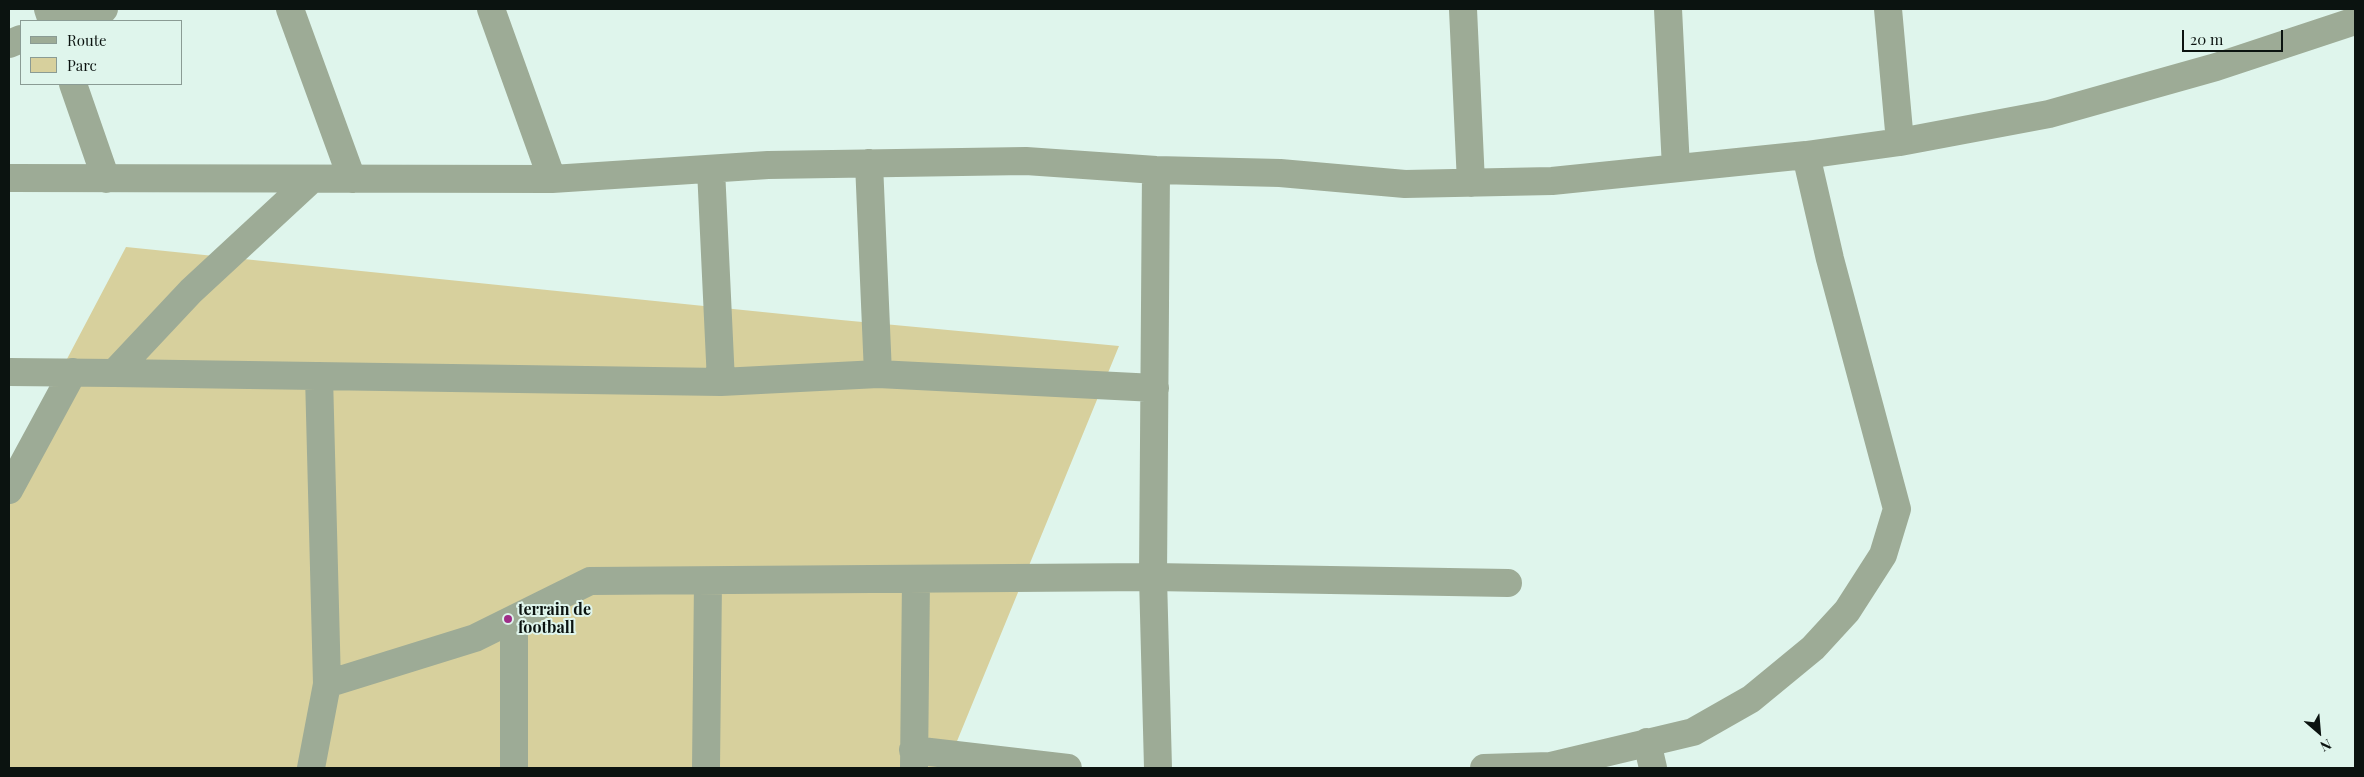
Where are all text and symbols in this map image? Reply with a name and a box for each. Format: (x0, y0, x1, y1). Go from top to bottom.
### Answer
legend (20, 20, 182, 85)
scale bar (2184, 20, 2285, 52)
text: 20 m (2190, 29, 2223, 49)
text: Route (67, 30, 107, 50)
text: Parc (67, 55, 97, 75)
place label: terrain de football (518, 600, 591, 638)
marker: terrain de football (502, 613, 514, 625)
north arrow (2294, 707, 2344, 757)
text: N (2317, 735, 2335, 757)

